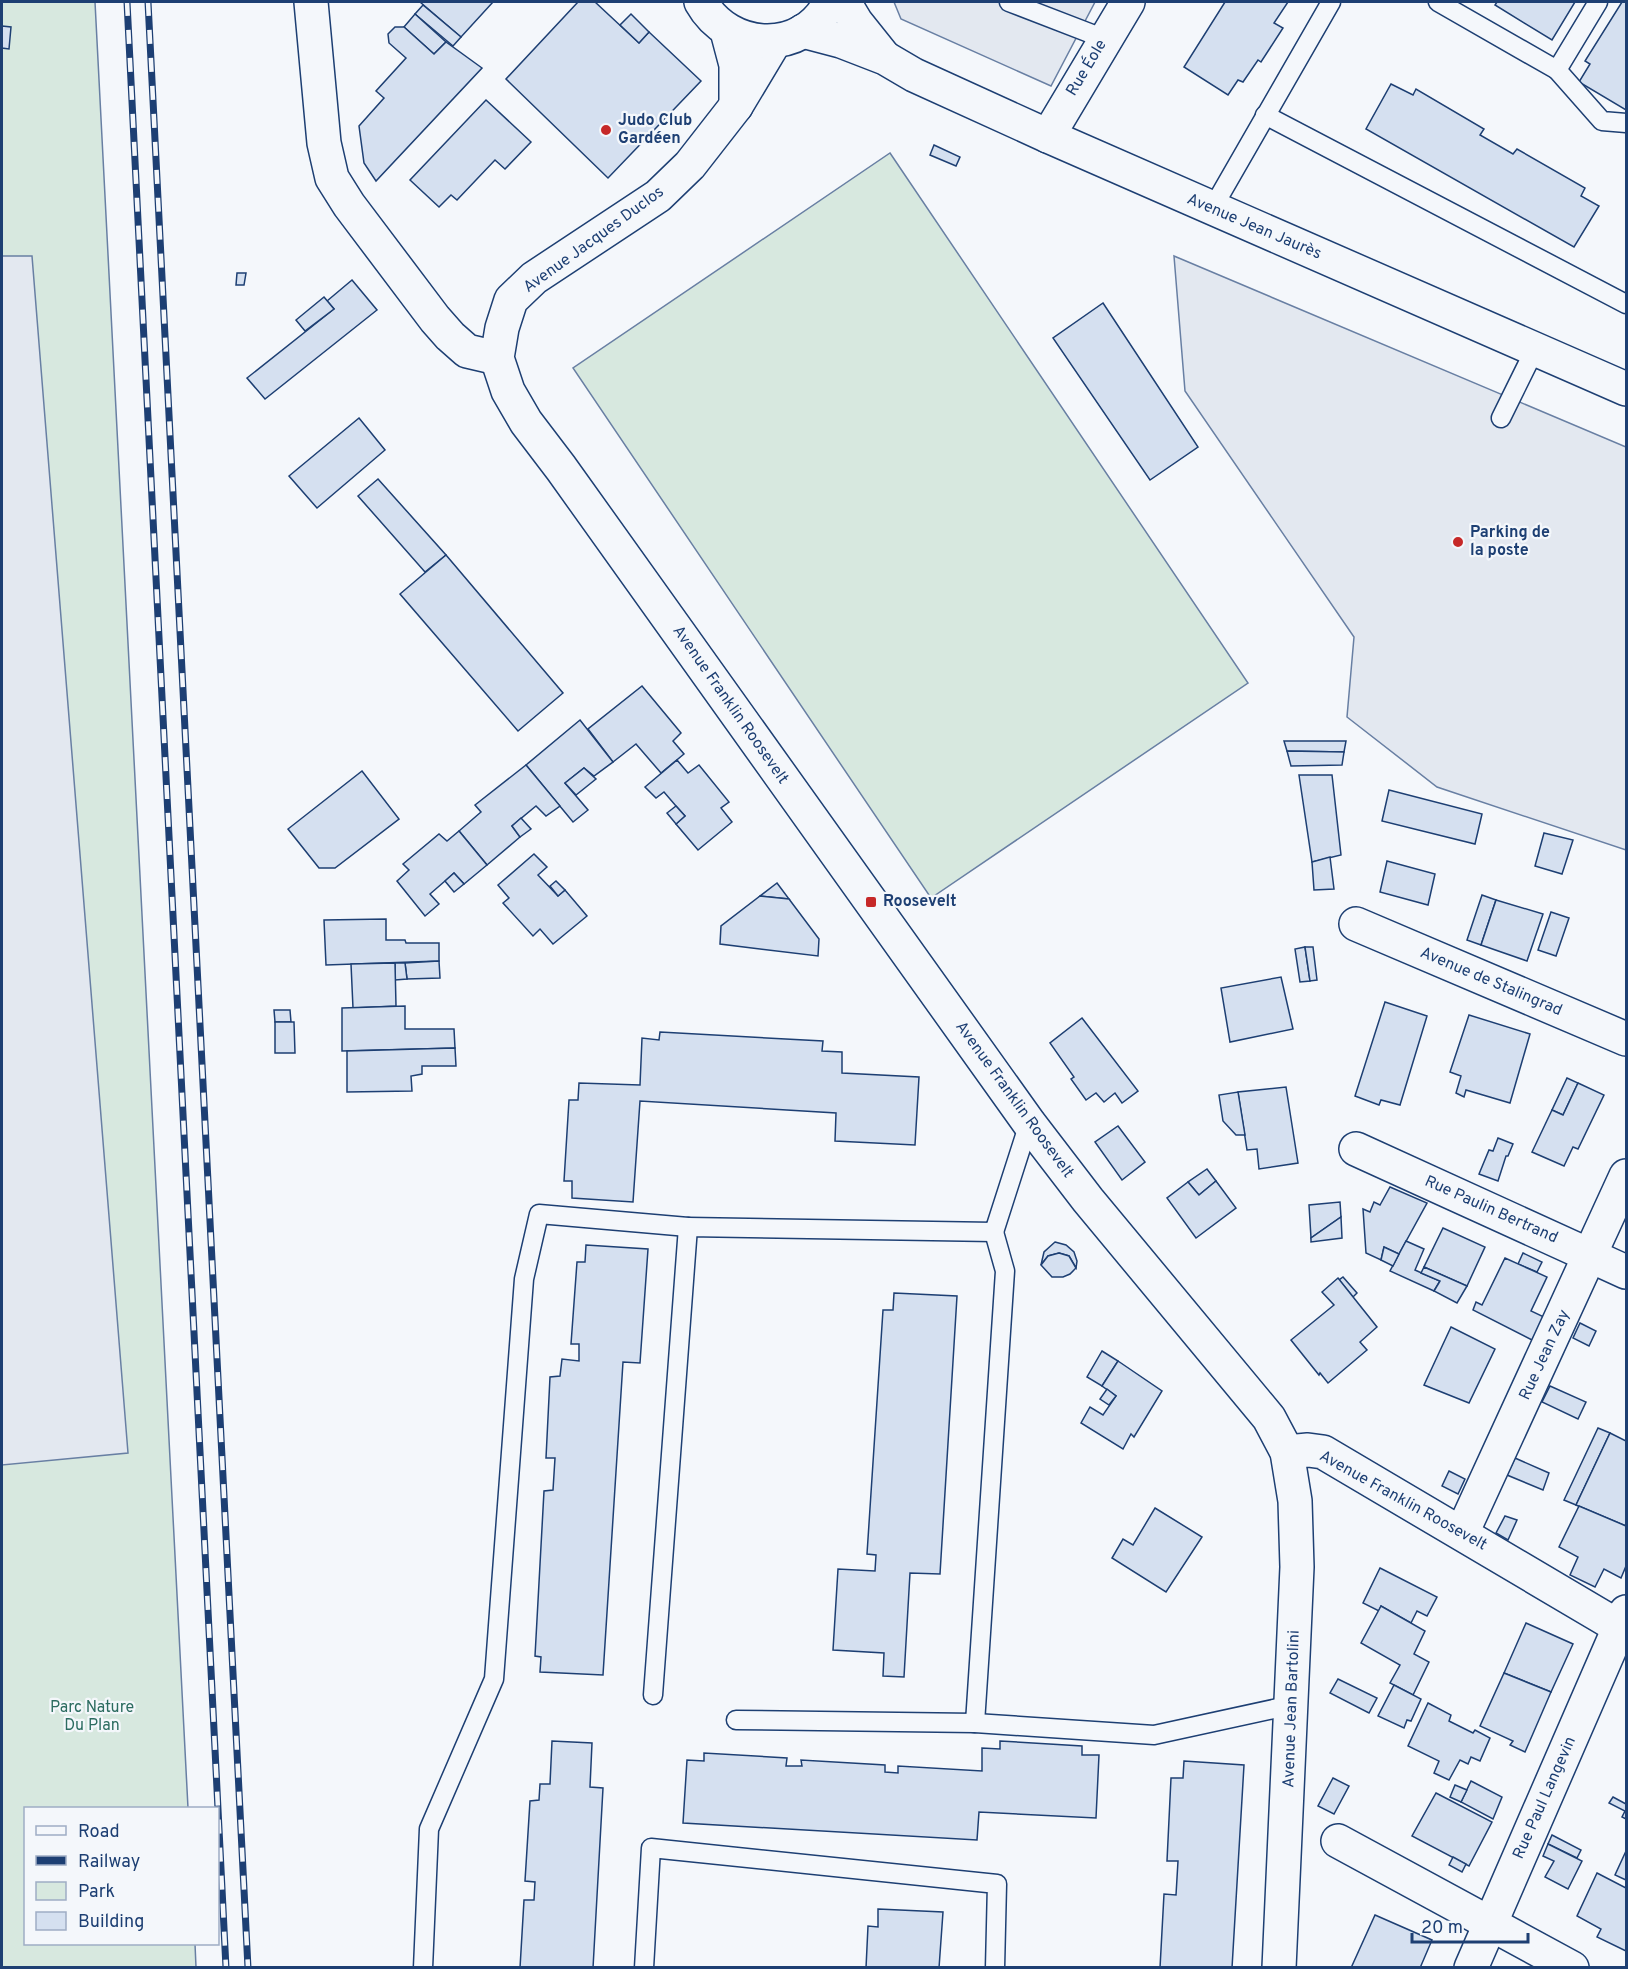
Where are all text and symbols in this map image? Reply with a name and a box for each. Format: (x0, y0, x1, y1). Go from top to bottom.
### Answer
street label: Rue Éole (1061, 35, 1112, 100)
place label: Judo Club Gardéen (618, 111, 692, 149)
marker: Judo Club Gardéen (599, 123, 613, 137)
street label: Avenue Jacques Duclos (520, 182, 668, 298)
street label: Avenue Jean Jaurès (1184, 190, 1324, 264)
place label: Parking de la poste (1470, 523, 1550, 561)
marker: Parking de la poste (1451, 535, 1465, 549)
street label: Avenue Franklin Roosevelt (668, 622, 792, 788)
place label: Roosevelt (883, 892, 957, 912)
marker: Roosevelt (864, 895, 878, 909)
street label: Avenue de Stalingrad (1417, 943, 1565, 1021)
street label: Avenue Franklin Roosevelt (950, 1018, 1078, 1182)
street label: Rue Paulin Bertrand (1421, 1172, 1561, 1248)
street label: Rue Jean Zay (1515, 1307, 1575, 1403)
street label: Avenue Franklin Roosevelt (1316, 1446, 1490, 1556)
street label: Avenue Jean Bartolini (1279, 1630, 1305, 1788)
park label: Parc Nature Du Plan (50, 1698, 134, 1736)
street label: Rue Paul Langevin (1509, 1734, 1581, 1862)
legend (24, 1807, 219, 1945)
text: Road (78, 1821, 120, 1844)
text: Railway (78, 1851, 140, 1874)
text: Park (78, 1881, 115, 1904)
scale bar (1412, 1906, 1528, 1944)
text: Building (78, 1911, 144, 1934)
text: 20 m (1421, 1917, 1463, 1940)

